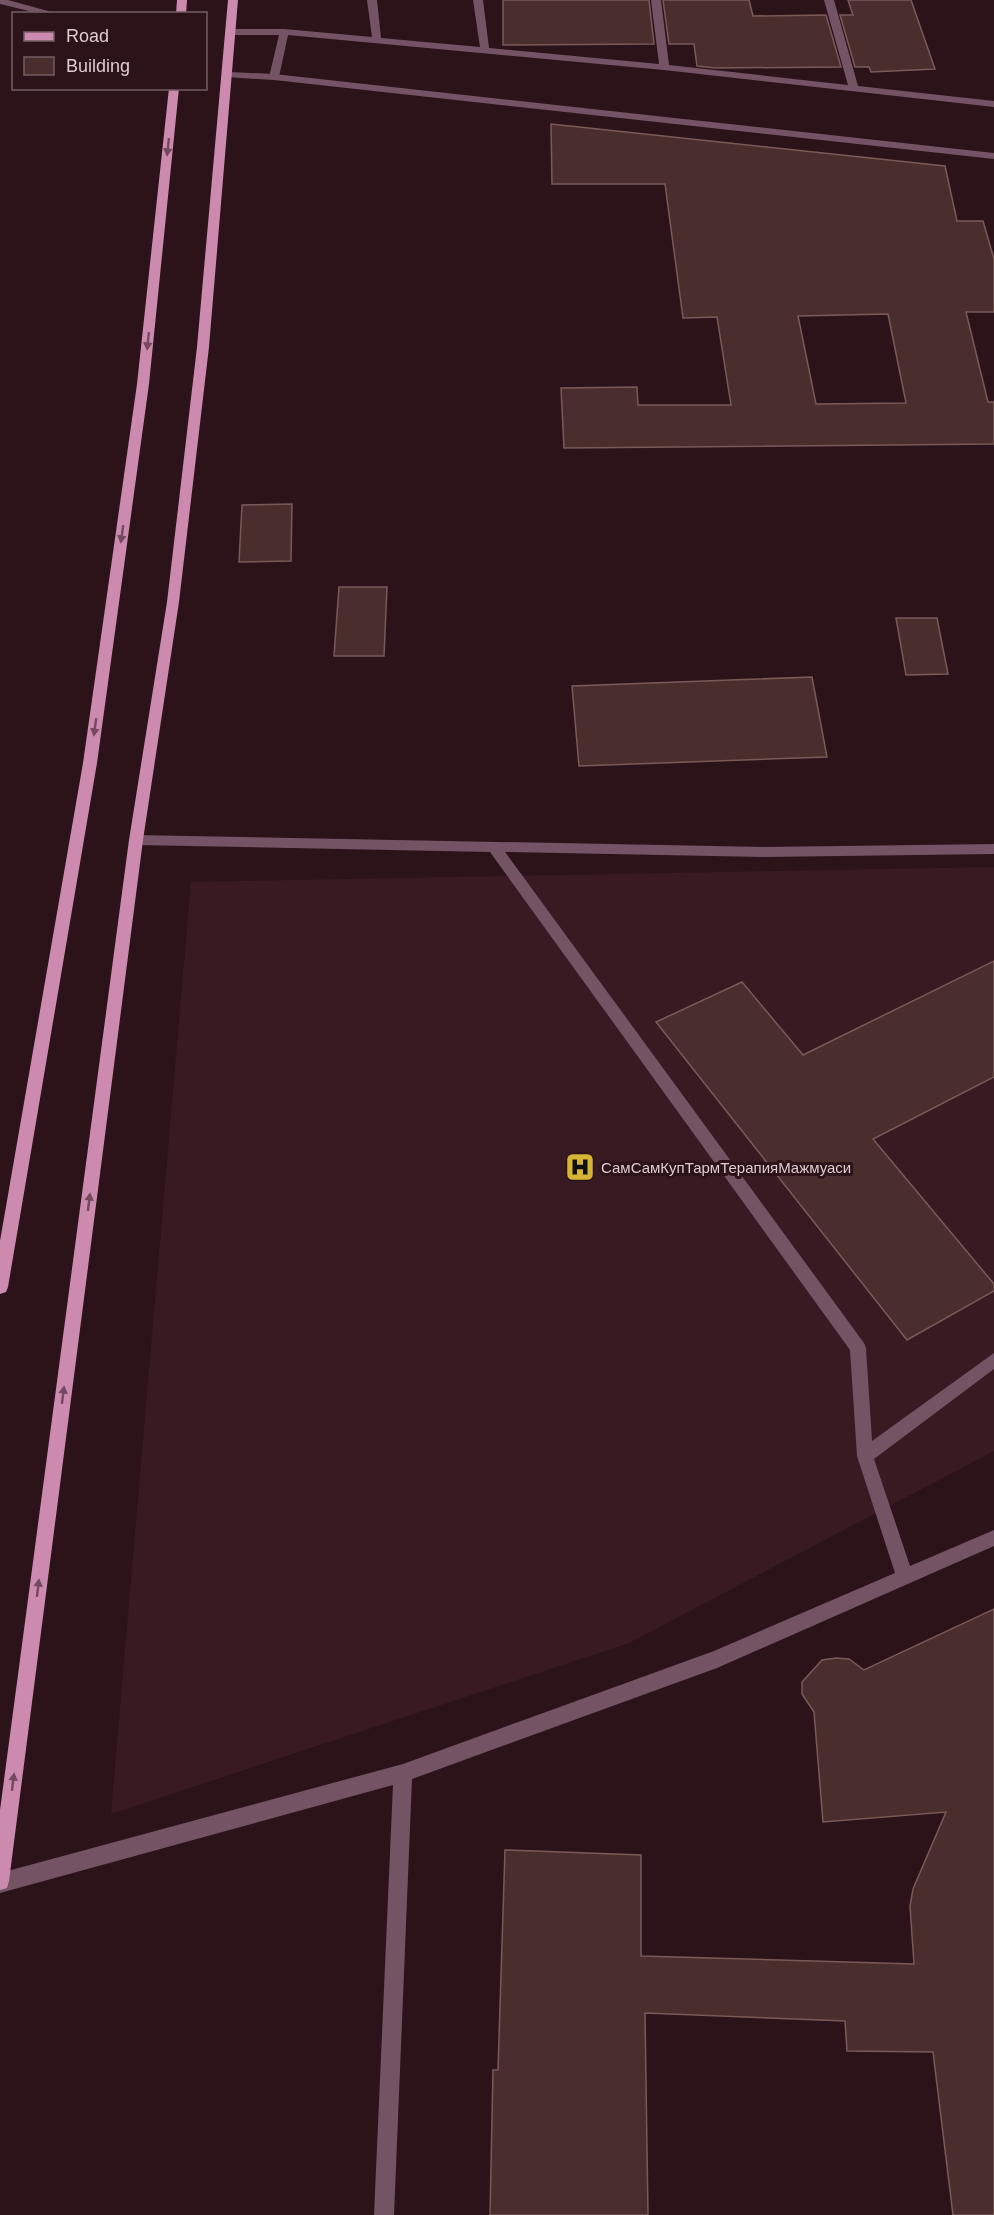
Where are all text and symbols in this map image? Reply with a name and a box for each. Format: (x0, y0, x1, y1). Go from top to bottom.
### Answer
legend (12, 12, 207, 90)
text: Road (66, 26, 109, 46)
text: Building (66, 56, 130, 76)
one-way arrow (163, 137, 173, 156)
one-way arrow (143, 331, 153, 350)
one-way arrow (118, 525, 127, 544)
one-way arrow (90, 718, 99, 737)
hospital icon: СамСамКупТармТерапияМажмуаси (564, 1151, 596, 1183)
place label: СамСамКупТармТерапияМажмуаси (601, 1159, 851, 1176)
one-way arrow (84, 1192, 93, 1211)
one-way arrow (59, 1385, 68, 1404)
one-way arrow (34, 1579, 43, 1598)
one-way arrow (8, 1772, 18, 1791)

